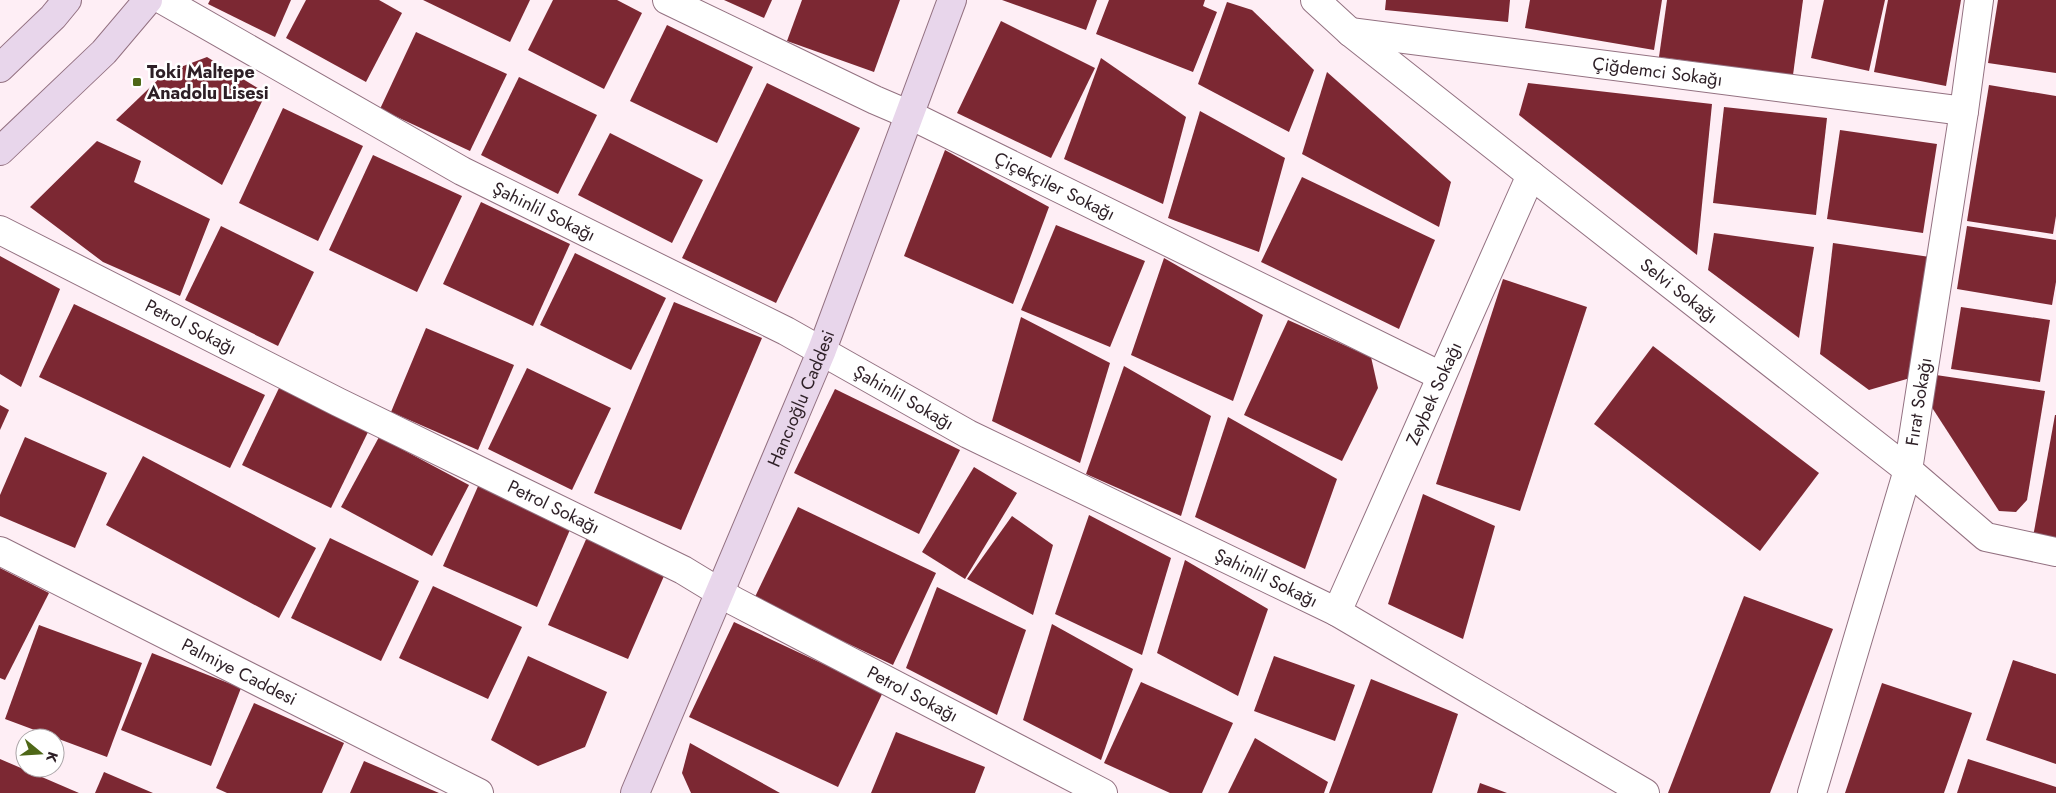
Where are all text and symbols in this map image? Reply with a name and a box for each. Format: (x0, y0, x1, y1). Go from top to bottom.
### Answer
street label: Çiğdemci Sokağı (1591, 50, 1724, 93)
place label: Toki Maltepe Anadolu Lisesi (146, 59, 269, 106)
marker: Toki Maltepe Anadolu Lisesi (131, 76, 143, 88)
street label: Çiçekçiler Sokağı (990, 145, 1120, 227)
street label: Şahinlil Sokağı (488, 175, 600, 248)
street label: Selvi Sokağı (1635, 252, 1723, 330)
street label: Petrol Sokağı (141, 293, 241, 361)
street label: Hancıoğlu Caddesi (761, 327, 841, 471)
street label: Zeybek Sokağı (1400, 338, 1468, 449)
street label: Fırat Sokağı (1899, 356, 1938, 448)
street label: Şahinlil Sokağı (849, 359, 959, 436)
street label: Petrol Sokağı (503, 474, 604, 540)
street label: Şahinlil Sokağı (1210, 542, 1322, 614)
street label: Palmiye Caddesi (177, 632, 301, 712)
street label: Petrol Sokağı (862, 659, 963, 728)
north arrow (15, 728, 65, 778)
text: K (41, 749, 63, 765)

